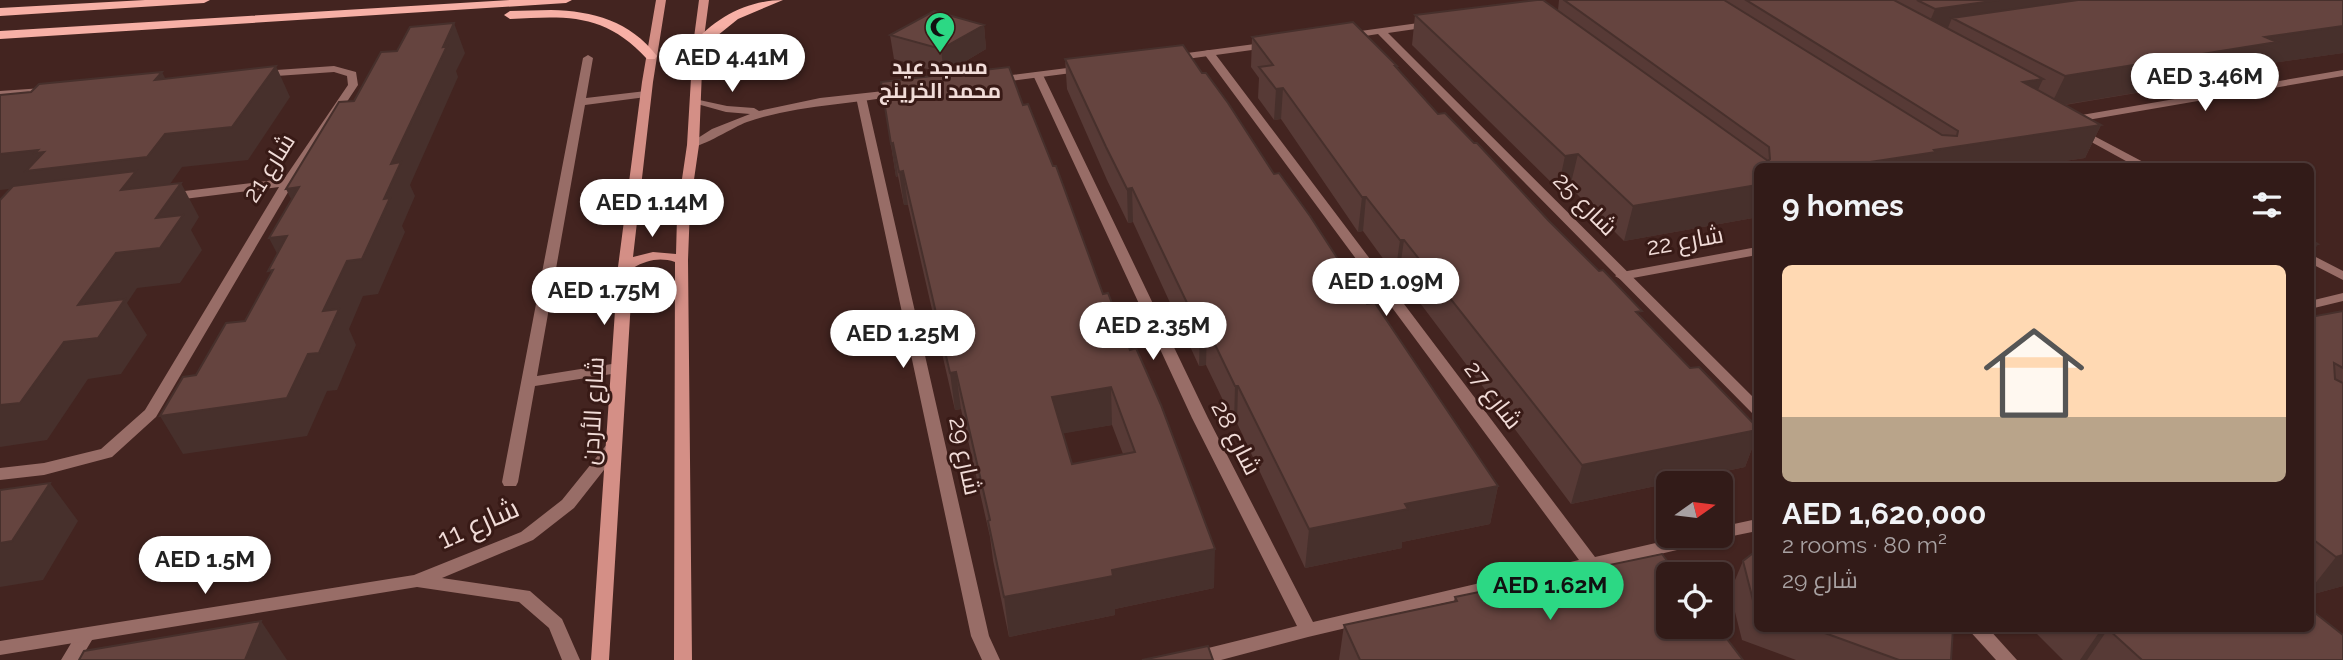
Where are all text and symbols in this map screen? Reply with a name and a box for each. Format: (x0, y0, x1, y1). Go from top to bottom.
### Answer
mosque icon: مسجد عيد محمد الخرينج (923, 10, 957, 54)
pin: AED 4.41M (652, 34, 812, 94)
text: AED 4.41M (675, 43, 789, 70)
place label: مسجد عيد محمد الخرينج (879, 54, 1001, 105)
pin: AED 3.46M (2125, 54, 2285, 113)
text: AED 3.46M (2147, 62, 2263, 89)
street label: شارع 21 (236, 128, 303, 208)
street label: شارع 25 (1546, 166, 1623, 243)
pin: AED 1.14M (572, 180, 732, 239)
icon: filters (2248, 186, 2286, 224)
text: AED 1.14M (596, 188, 708, 215)
text: 9 homes (1782, 188, 1904, 223)
street label: شارع 22 (1644, 219, 1726, 263)
pin: AED 1.09M (1306, 258, 1466, 318)
text: AED 1.09M (1328, 267, 1444, 294)
pin: AED 1.75M (524, 268, 684, 327)
text: AED 1.75M (548, 276, 660, 303)
pin: AED 2.35M (1073, 302, 1233, 362)
pin: AED 1.25M (823, 310, 983, 370)
icon: home (1971, 310, 2097, 436)
text: AED 2.35M (1096, 311, 1210, 338)
text: AED 1.25M (846, 319, 960, 346)
street label: شارع 27 (1457, 355, 1528, 436)
street label: شارع الأردن (575, 356, 612, 466)
street label: شارع 28 (1204, 396, 1267, 481)
street label: شارع 29 (941, 414, 988, 498)
north arrow (1656, 471, 1732, 548)
map controls (1656, 471, 1733, 639)
street label: شارع 11 (433, 491, 525, 558)
text: AED 1,620,000 (1782, 496, 1986, 531)
text: 2 rooms · 80 m² (1782, 531, 1947, 558)
pin: AED 1.5M (133, 536, 277, 596)
text: AED 1.5M (155, 545, 255, 572)
pin: AED 1.62M (1470, 562, 1630, 622)
button: locate (1656, 562, 1733, 639)
text: شارع 29 (1782, 566, 1858, 593)
text: AED 1.62M (1493, 571, 1607, 598)

